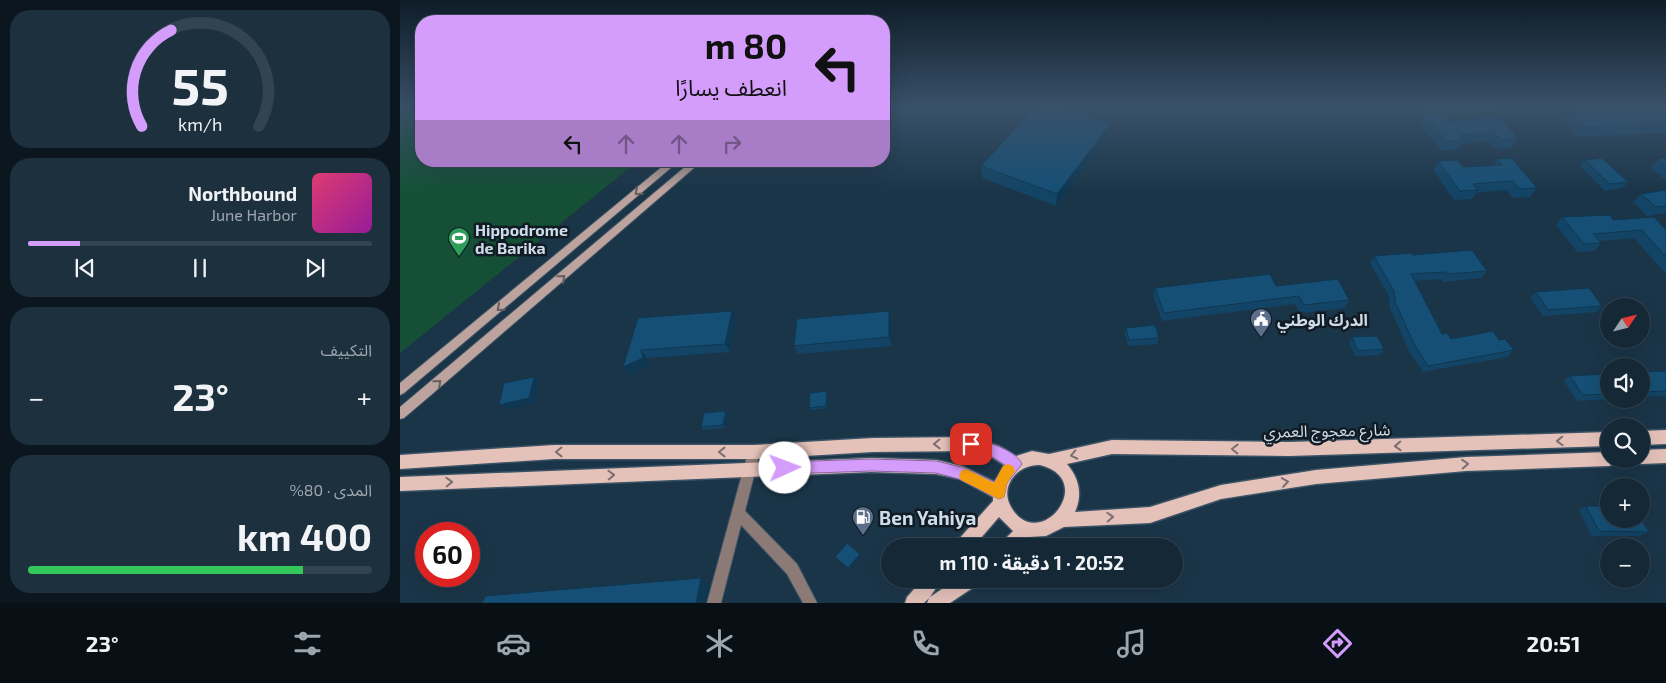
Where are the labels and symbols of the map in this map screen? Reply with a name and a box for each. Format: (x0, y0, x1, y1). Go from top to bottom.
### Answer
one-way arrow (635, 187, 644, 195)
place label: Hippodrome de Barika (475, 220, 568, 257)
sports icon: Hippodrome de Barika (447, 226, 471, 257)
one-way arrow (556, 274, 565, 283)
north arrow (1600, 298, 1650, 348)
one-way arrow (496, 302, 505, 311)
public building icon: الدرك الوطني (1249, 307, 1273, 338)
place label: الدرك الوطني (1277, 310, 1368, 333)
one-way arrow (433, 380, 442, 389)
street label: شارع معجوج العمري (1263, 419, 1391, 445)
pin (950, 423, 992, 465)
one-way arrow (1556, 435, 1564, 446)
one-way arrow (932, 439, 940, 450)
one-way arrow (1393, 440, 1401, 451)
position arrow (758, 441, 810, 493)
one-way arrow (1231, 444, 1238, 454)
one-way arrow (555, 447, 563, 458)
one-way arrow (718, 447, 726, 457)
one-way arrow (1069, 450, 1078, 460)
one-way arrow (1461, 459, 1469, 470)
one-way arrow (608, 470, 615, 480)
one-way arrow (445, 477, 453, 487)
one-way arrow (1282, 477, 1290, 488)
fuel station icon: Ben Yahiya (851, 505, 875, 536)
place label: Ben Yahiya (879, 506, 976, 530)
one-way arrow (1106, 512, 1114, 523)
speed limit sign: 60 (415, 522, 480, 587)

